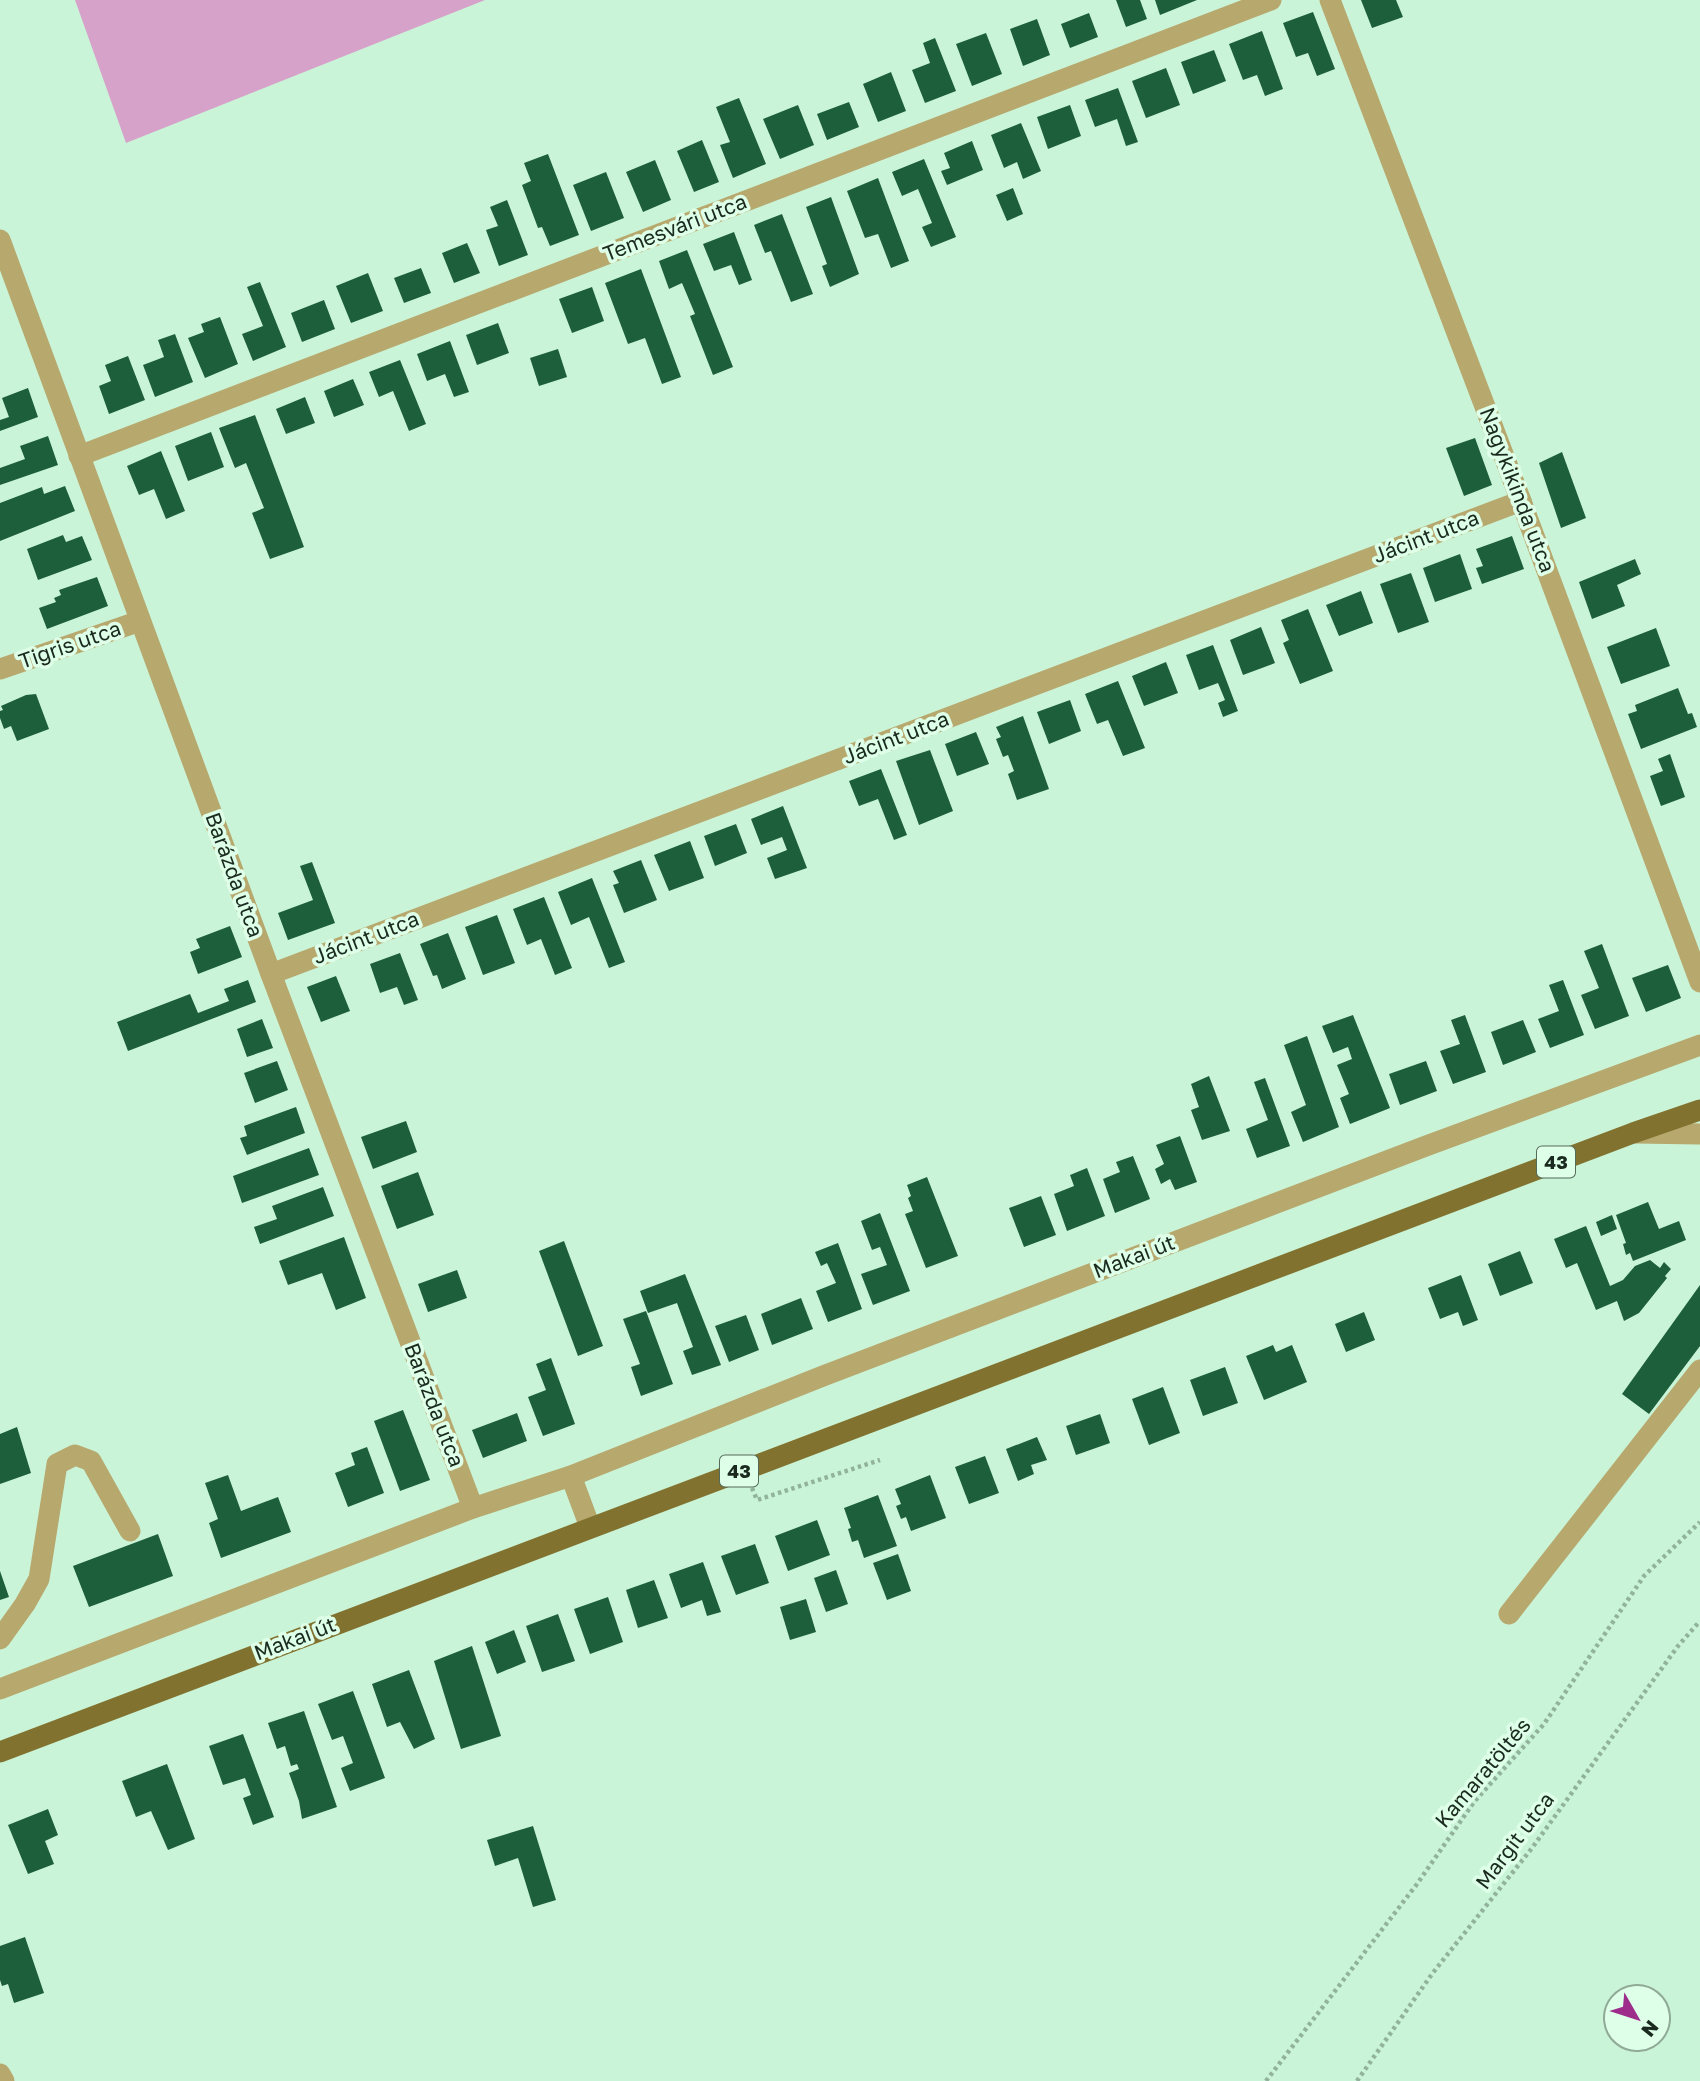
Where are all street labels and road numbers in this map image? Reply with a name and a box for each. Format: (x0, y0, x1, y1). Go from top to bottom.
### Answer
street label: Temesvári utca (599, 188, 750, 266)
street label: Nagykikinda utca (1474, 403, 1561, 576)
street label: Jácint utca (1369, 504, 1482, 568)
street label: Tigris utca (15, 614, 124, 674)
street label: Jácint utca (839, 705, 952, 769)
street label: Barázda utca (200, 809, 270, 941)
street label: Jácint utca (309, 905, 422, 969)
road number: 43 (1537, 1146, 1575, 1178)
street label: Makai út (1089, 1229, 1178, 1284)
street label: Barázda utca (399, 1339, 471, 1470)
road number: 43 (720, 1456, 758, 1486)
street label: Makai út (250, 1611, 339, 1666)
street label: Kamaratöltés (1429, 1712, 1536, 1833)
street label: Margit utca (1469, 1787, 1559, 1894)

